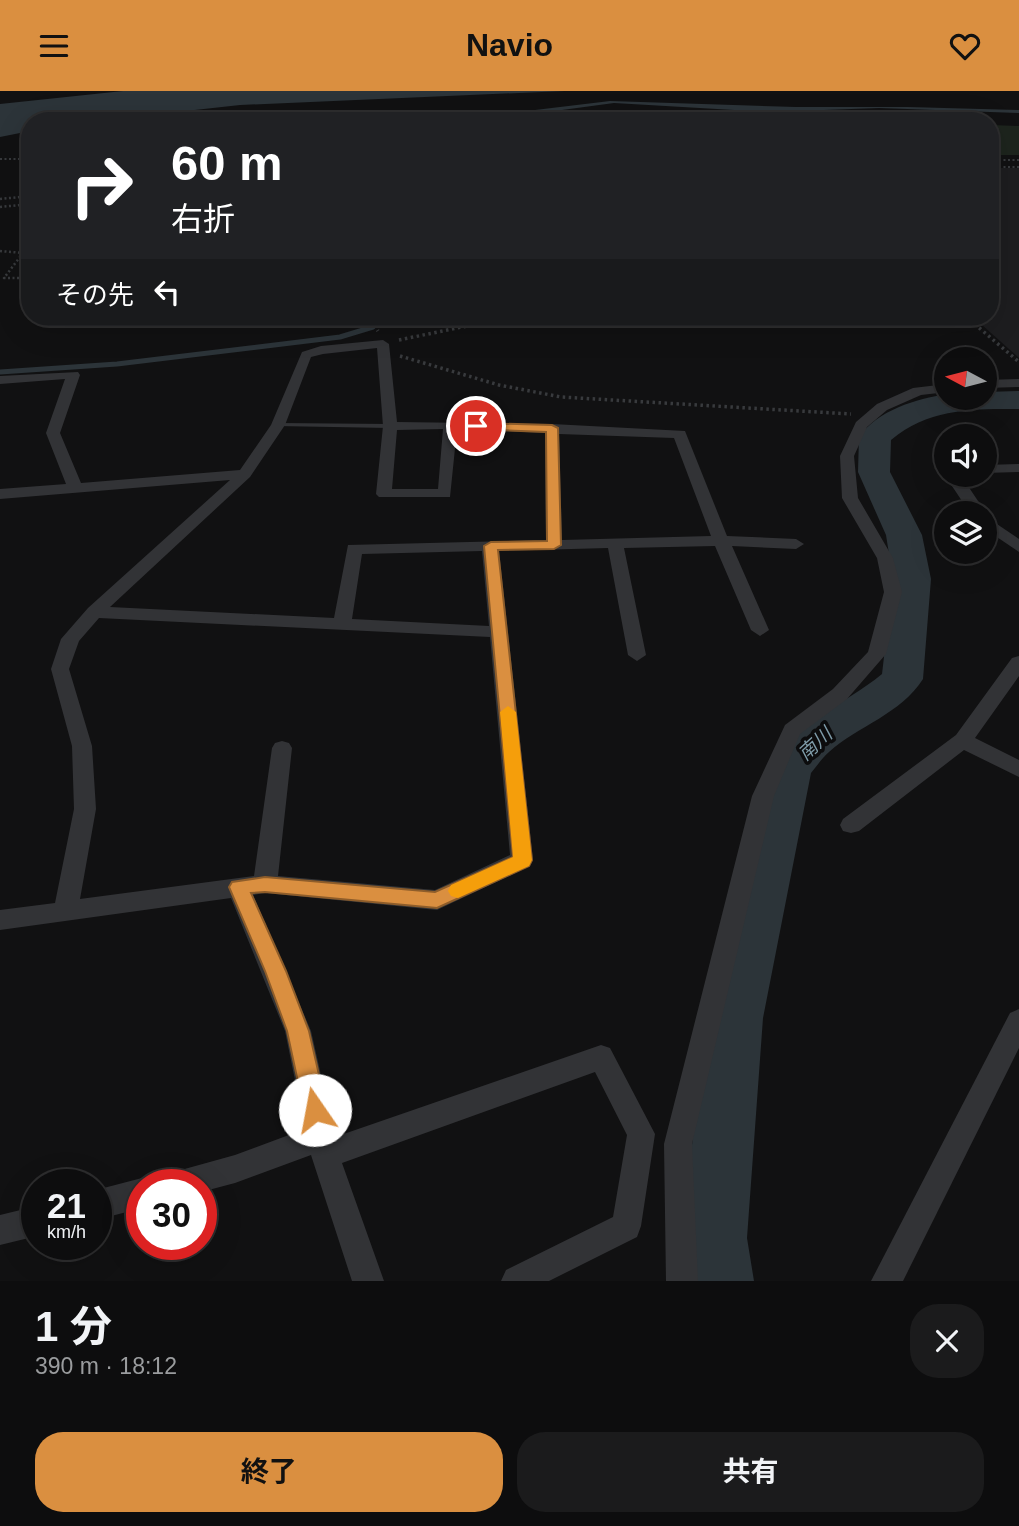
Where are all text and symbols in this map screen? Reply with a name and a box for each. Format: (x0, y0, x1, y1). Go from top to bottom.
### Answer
icon: menu (35, 27, 73, 65)
text: Navio (466, 27, 553, 63)
icon: heart (946, 27, 984, 65)
text: 60 m (171, 136, 283, 190)
icon: right (56, 140, 147, 231)
text: 右折 (171, 201, 235, 237)
icon: left (148, 273, 186, 311)
text: その先 (56, 280, 134, 310)
north arrow (934, 347, 998, 409)
map controls (934, 347, 997, 564)
pin (446, 396, 506, 456)
icon: arrive (457, 407, 495, 445)
button: sound (934, 424, 997, 487)
button: layers (934, 501, 997, 564)
water label: 南川 (794, 722, 838, 765)
position arrow (278, 1073, 352, 1147)
speed limit sign: 30 (126, 1169, 217, 1260)
text: 21 (47, 1186, 86, 1225)
text: km/h (47, 1222, 86, 1242)
text: 1 分 (35, 1303, 112, 1350)
button: close (910, 1304, 984, 1378)
text: 390 m · 18:12 (35, 1353, 177, 1379)
button: 終了 (35, 1432, 503, 1512)
button: 共有 (517, 1432, 984, 1512)

